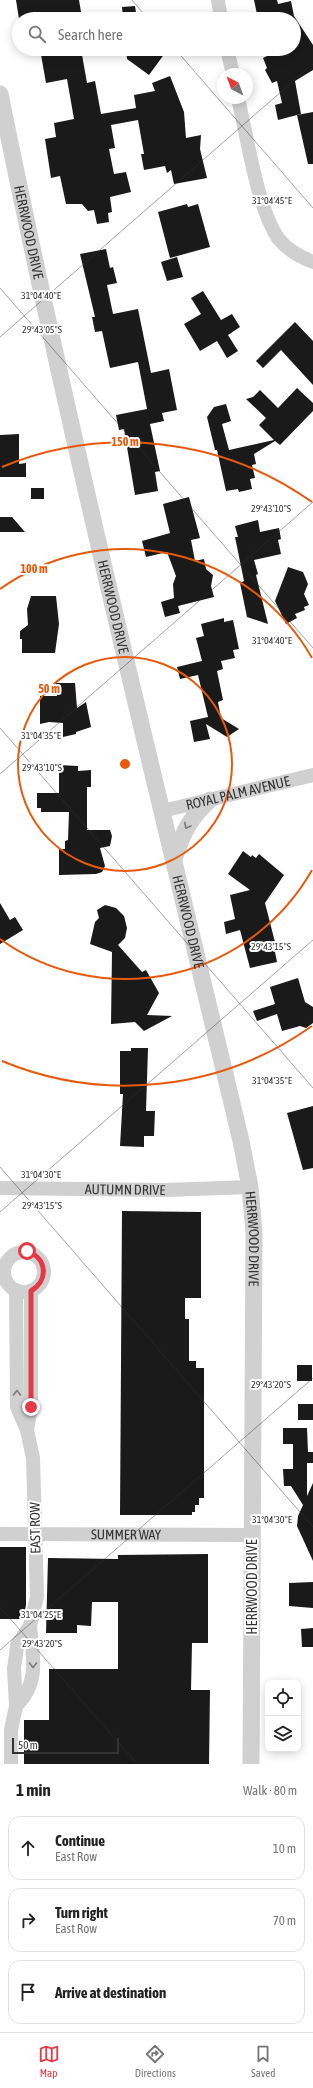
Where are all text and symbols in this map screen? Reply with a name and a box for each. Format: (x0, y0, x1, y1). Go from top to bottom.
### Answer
search box (12, 12, 301, 56)
icon: search (26, 23, 48, 45)
text: Search here (58, 26, 123, 43)
north arrow (217, 68, 253, 104)
street label: HERRWOOD DRIVE (11, 184, 47, 280)
text: 31°04'45"E (252, 195, 293, 206)
text: 31°04'40"E (21, 290, 62, 301)
text: 29°43'05"S (22, 324, 62, 335)
text: 150 m (111, 435, 139, 449)
text: 29°43'10"S (251, 503, 291, 514)
street label: HERRWOOD DRIVE (95, 558, 132, 655)
text: 100 m (20, 562, 48, 576)
text: 31°04'40"E (252, 635, 293, 646)
text: 50 m (38, 682, 60, 696)
text: 31°04'35"E (21, 730, 62, 741)
centre of rings (118, 757, 132, 771)
text: 29°43'10"S (22, 762, 62, 773)
street label: ROYAL PALM AVENUE (184, 773, 291, 813)
one-way arrow (184, 822, 191, 829)
street label: HERRWOOD DRIVE (169, 874, 207, 970)
text: 29°43'15"S (251, 941, 291, 952)
text: 31°04'35"E (252, 1075, 293, 1086)
text: 31°04'30"E (21, 1169, 62, 1180)
street label: AUTUMN DRIVE (85, 1181, 165, 1198)
street label: HERRWOOD DRIVE (242, 1190, 262, 1286)
text: 29°43'15"S (22, 1200, 62, 1211)
route start (18, 1242, 36, 1260)
text: 29°43'20"S (251, 1379, 291, 1390)
one-way arrow (13, 1390, 21, 1396)
route end (22, 1398, 40, 1416)
street label: EAST ROW (27, 1501, 43, 1554)
text: 31°04'30"E (252, 1514, 293, 1525)
street label: SUMMER WAY (91, 1526, 162, 1543)
street label: HERRWOOD DRIVE (244, 1539, 260, 1635)
text: 31°04'25"E (21, 1609, 62, 1620)
text: 29°43'20"S (22, 1638, 62, 1649)
one-way arrow (29, 1662, 37, 1668)
map controls (265, 1680, 301, 1752)
button: locate (265, 1680, 301, 1716)
button: layers (265, 1716, 301, 1752)
scale bar (12, 1736, 119, 1755)
text: 50 m (18, 1739, 38, 1751)
text: 1 min (16, 1780, 51, 1800)
text: Walk · 80 m (243, 1783, 297, 1798)
text: Continue (55, 1832, 105, 1849)
icon: ahead (17, 1837, 39, 1859)
text: 10 m (273, 1841, 296, 1856)
text: East Row (55, 1849, 97, 1864)
text: Turn right (55, 1904, 108, 1921)
icon: right (17, 1909, 39, 1931)
text: 70 m (273, 1913, 296, 1928)
text: East Row (55, 1921, 97, 1936)
icon: arrive (17, 1981, 39, 2003)
text: Arrive at destination (55, 1984, 166, 2001)
tab: Map (38, 2043, 60, 2079)
tab: Directions (135, 2043, 176, 2079)
tab: Saved (251, 2043, 275, 2079)

